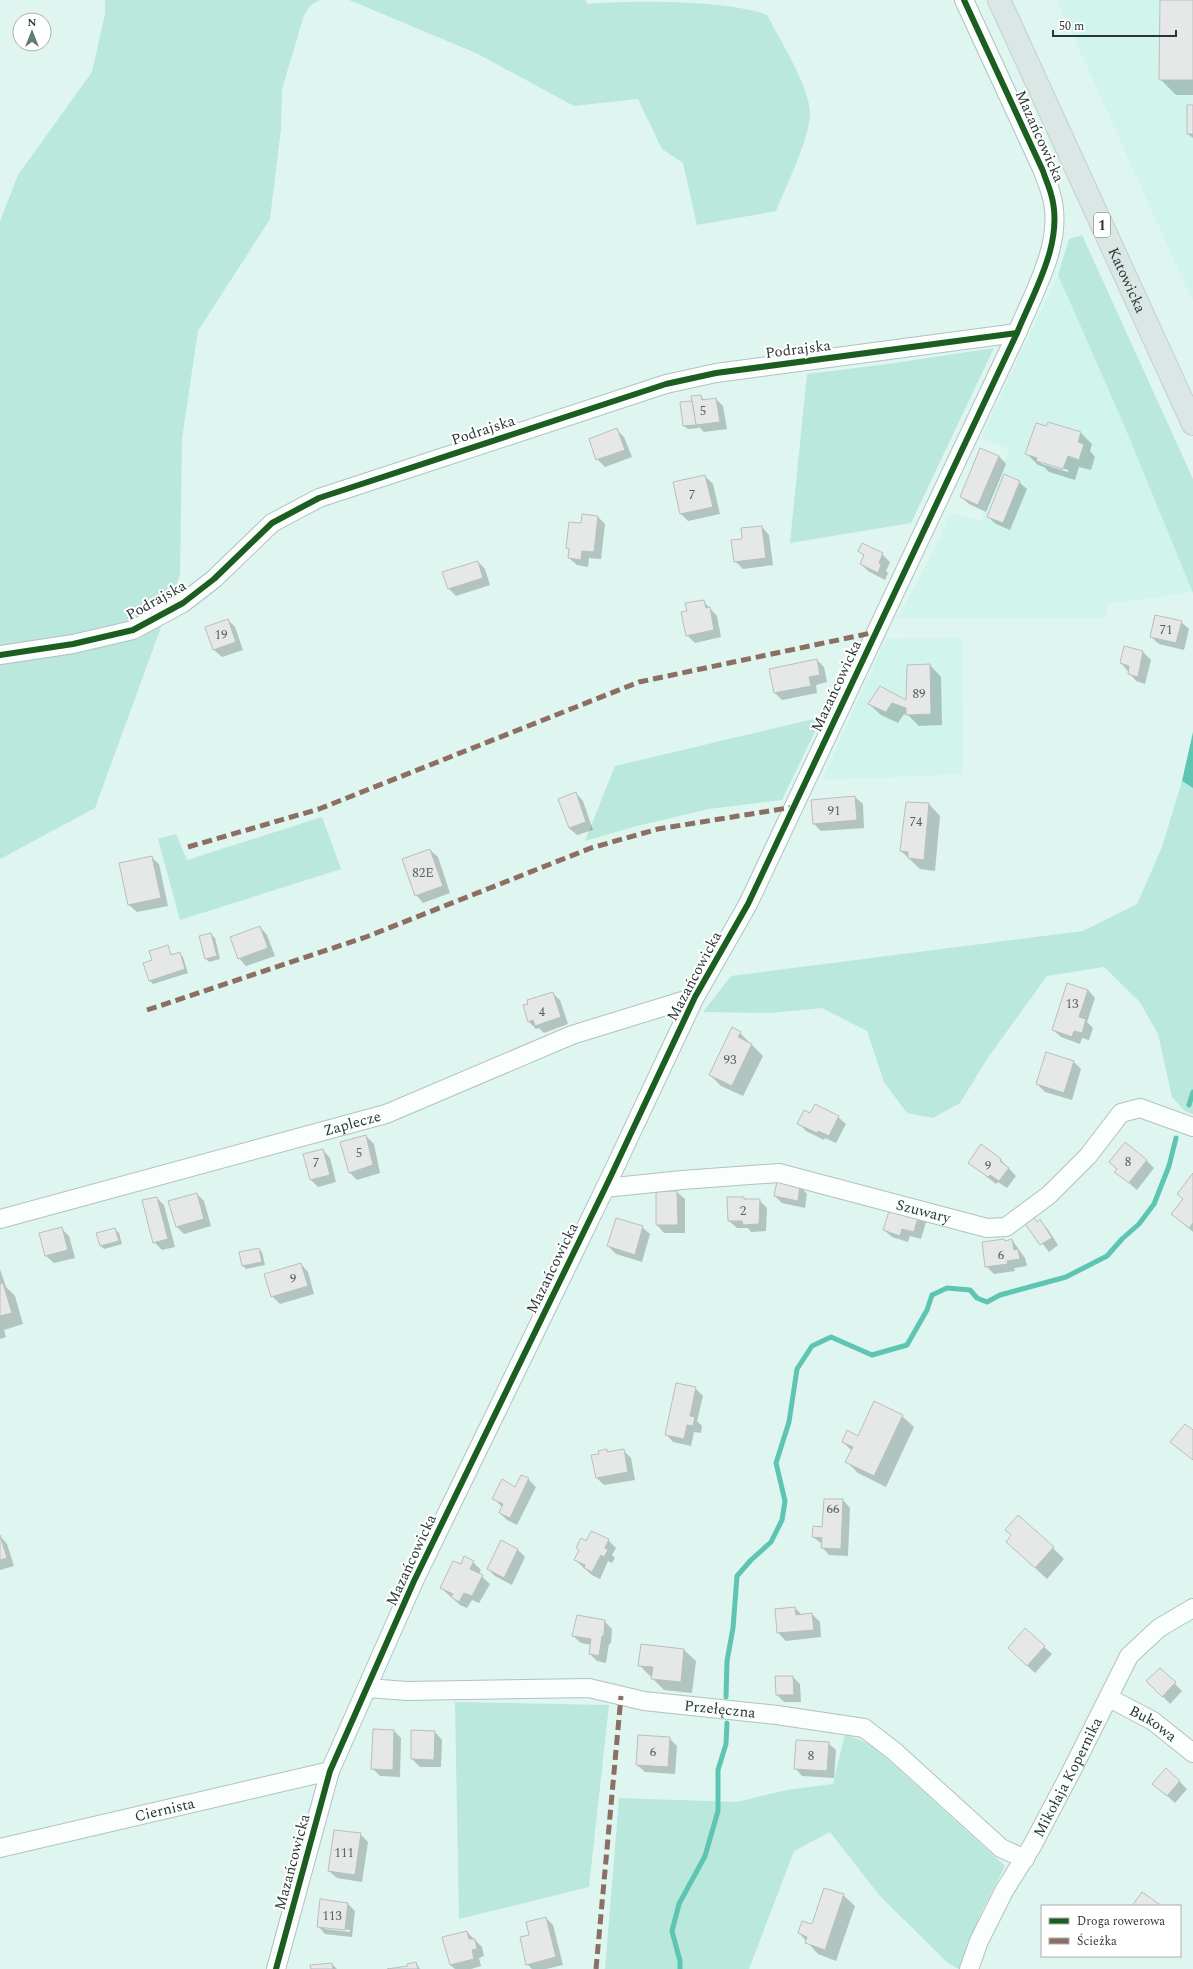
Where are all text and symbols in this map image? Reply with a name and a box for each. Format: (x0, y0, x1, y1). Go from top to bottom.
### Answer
north arrow (12, 12, 52, 52)
scale bar (1053, 12, 1176, 38)
text: N (28, 14, 37, 31)
text: 50 m (1059, 17, 1084, 36)
street label: Mazańcowicka (1009, 86, 1070, 187)
road number: 1 (1094, 213, 1110, 237)
street label: Katowicka (1102, 244, 1152, 317)
street label: Podrajska (764, 334, 833, 365)
house number: 5 (700, 401, 706, 421)
street label: Podrajska (448, 409, 519, 452)
house number: 7 (689, 485, 695, 505)
street label: Podrajska (122, 574, 191, 626)
house number: 71 (1160, 620, 1173, 640)
house number: 19 (215, 625, 228, 645)
street label: Mazańcowicka (805, 636, 868, 736)
house number: 89 (913, 684, 926, 704)
house number: 91 (828, 801, 841, 821)
house number: 74 (910, 812, 923, 832)
house number: 82E (412, 863, 434, 883)
street label: Mazańcowicka (661, 927, 728, 1025)
house number: 13 (1066, 994, 1079, 1014)
house number: 4 (539, 1002, 546, 1022)
house number: 93 (724, 1050, 737, 1070)
street label: Zaplecze (321, 1105, 384, 1142)
house number: 5 (356, 1143, 362, 1163)
house number: 8 (1125, 1152, 1131, 1172)
house number: 7 (313, 1153, 319, 1173)
house number: 9 (985, 1156, 992, 1176)
street label: Szuwary (893, 1193, 954, 1230)
house number: 2 (740, 1201, 746, 1221)
street label: Mazańcowicka (520, 1218, 585, 1318)
house number: 6 (998, 1245, 1005, 1265)
house number: 9 (290, 1269, 297, 1289)
house number: 66 (827, 1499, 840, 1519)
street label: Mazańcowicka (380, 1510, 443, 1610)
street label: Przełęczna (683, 1694, 757, 1725)
street label: Bukowa (1125, 1700, 1182, 1748)
street label: Mikołaja Kopernika (1028, 1713, 1109, 1842)
house number: 6 (650, 1742, 657, 1762)
house number: 8 (808, 1746, 814, 1766)
street label: Ciernista (132, 1792, 198, 1828)
street label: Mazańcowicka (269, 1811, 317, 1913)
house number: 111 (334, 1843, 354, 1863)
legend (1041, 1905, 1181, 1957)
house number: 113 (322, 1906, 342, 1926)
text: Droga rowerowa (1077, 1912, 1165, 1931)
text: Ścieżka (1077, 1932, 1117, 1951)

